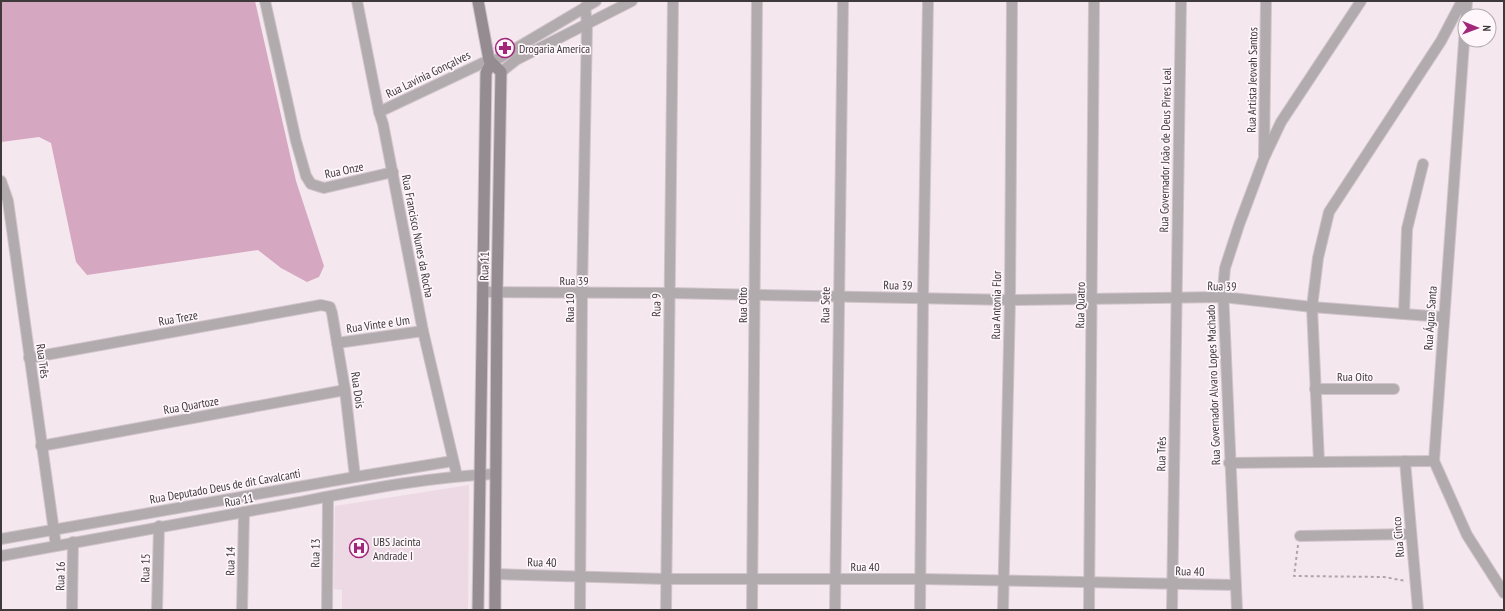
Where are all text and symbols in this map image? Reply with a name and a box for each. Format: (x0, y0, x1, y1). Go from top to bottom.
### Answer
north arrow (1457, 8, 1497, 48)
text: N (1480, 25, 1494, 31)
street label: Rua Artista Jeovah Santos (1244, 27, 1260, 133)
pharmacy icon: Drogaria America (494, 37, 516, 59)
place label: Drogaria America (519, 41, 590, 56)
street label: Rua Lavínia Gonçalves (383, 47, 473, 101)
street label: Rua Governador João de Deus Pires Leal (1156, 67, 1174, 232)
street label: Rua Onze (323, 159, 365, 181)
street label: Rua Francisco Nunes da Rocha (399, 173, 437, 299)
street label: Rua 11 (476, 251, 492, 281)
street label: Rua Antonia Flor (988, 270, 1004, 340)
street label: Rua 39 (559, 273, 589, 288)
street label: Rua 39 (883, 277, 913, 293)
street label: Rua 39 (1207, 278, 1237, 294)
street label: Rua Quatro (1072, 282, 1088, 328)
street label: Rua Água Santa (1420, 285, 1440, 351)
street label: Rua Oito (735, 287, 750, 323)
street label: Rua Sete (817, 287, 833, 323)
street label: Rua 10 (562, 293, 577, 323)
street label: Rua 9 (648, 293, 664, 317)
street label: Rua Governador Alvaro Lopes Machado (1203, 304, 1223, 466)
street label: Rua Treze (157, 307, 199, 329)
street label: Rua Vinte e Um (345, 312, 411, 336)
street label: Rua Três (33, 343, 53, 379)
street label: Rua Oito (1337, 369, 1373, 384)
street label: Rua Dois (348, 371, 368, 409)
street label: Rua Quartoze (162, 393, 220, 417)
street label: Rua Três (1153, 437, 1169, 471)
street label: Rua Deputado Deus de dit Cavalcanti (148, 465, 302, 507)
street label: Rua 11 (223, 490, 255, 510)
street label: Rua Cinco (1389, 516, 1407, 558)
place label: UBS Jacinta Andrade I (373, 534, 421, 563)
hospital icon: UBS Jacinta Andrade I (348, 537, 370, 559)
street label: Rua 13 (307, 538, 323, 568)
street label: Rua 14 (222, 546, 238, 576)
street label: Rua 15 (137, 553, 153, 583)
street label: Rua 40 (527, 554, 557, 570)
street label: Rua 40 (850, 559, 880, 574)
street label: Rua 16 (52, 561, 68, 591)
street label: Rua 40 (1175, 563, 1205, 579)

